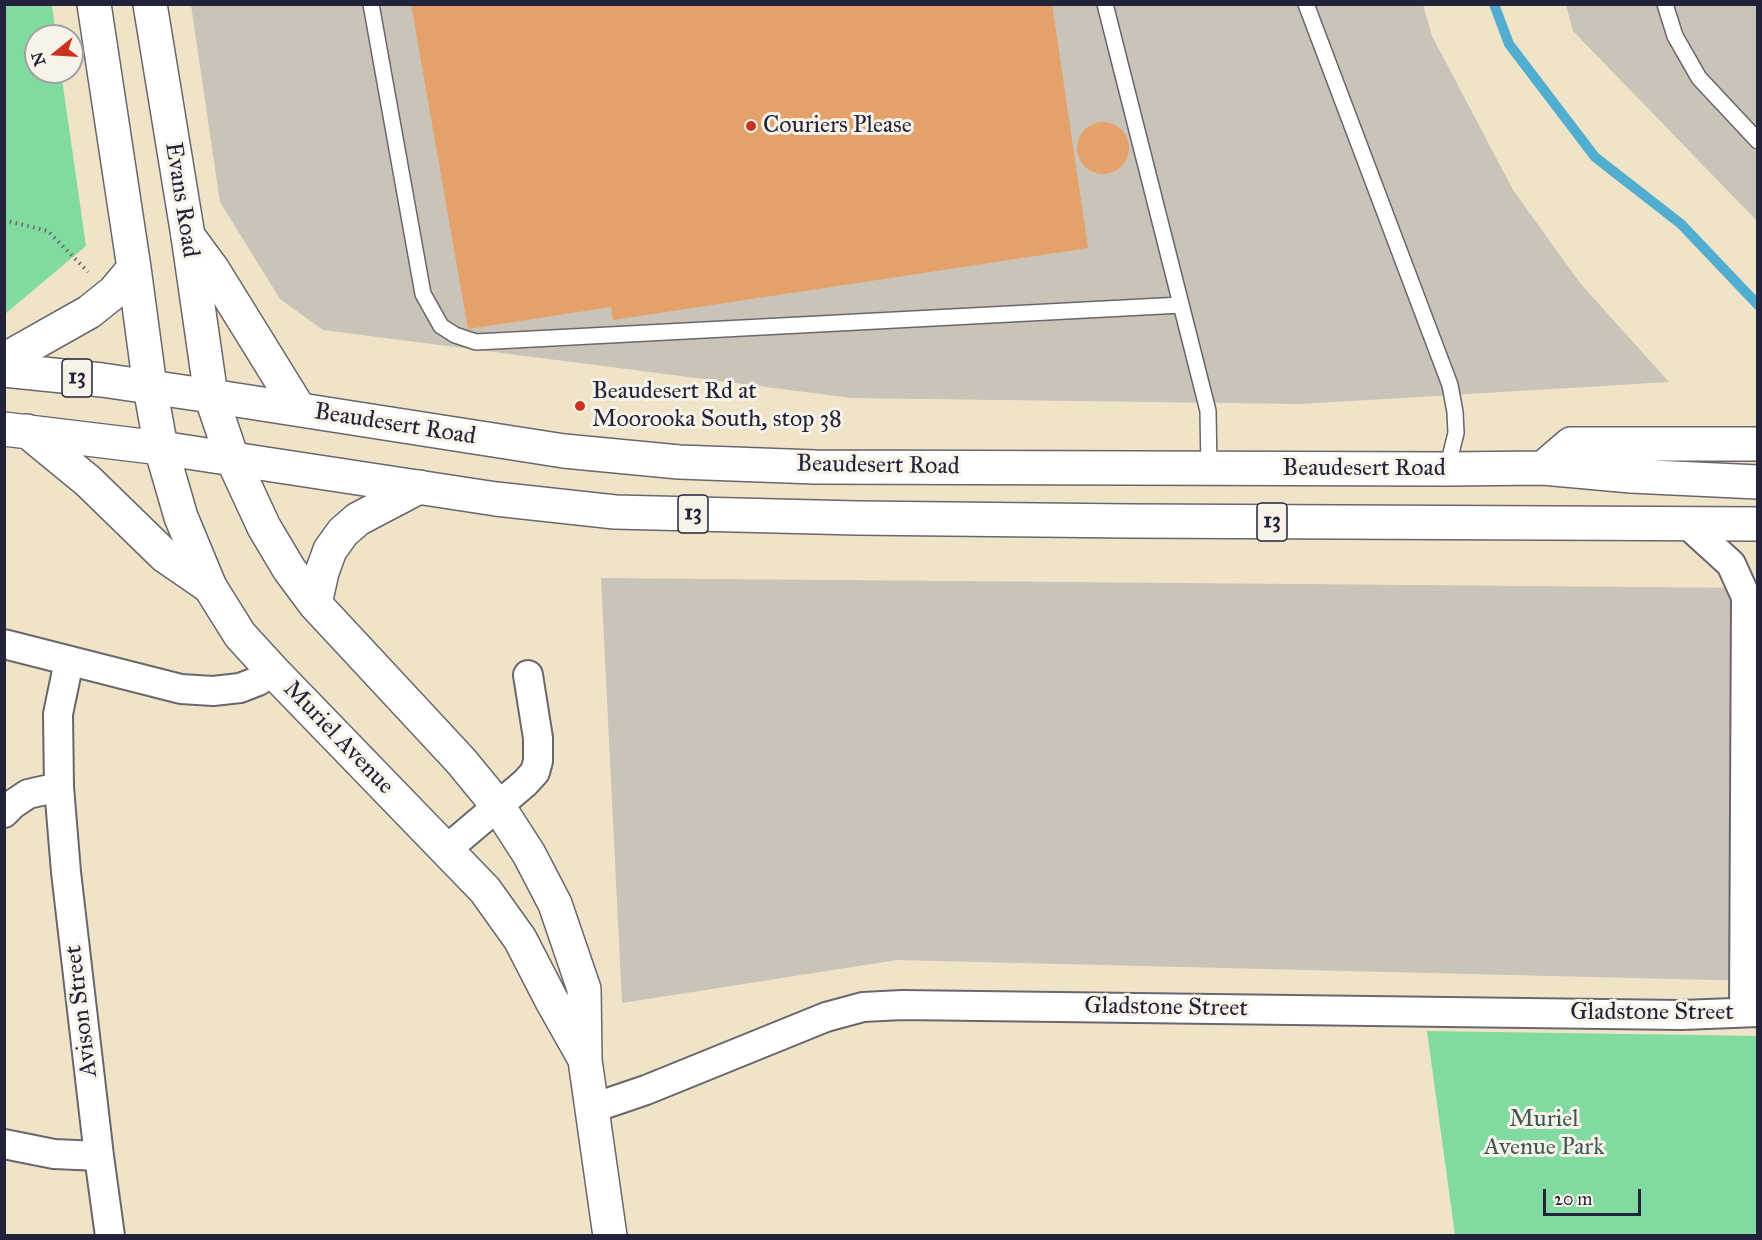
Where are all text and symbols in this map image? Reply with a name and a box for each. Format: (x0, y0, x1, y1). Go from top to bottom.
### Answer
north arrow (24, 24, 84, 84)
text: N (27, 50, 49, 68)
place label: Couriers Please (763, 112, 912, 140)
marker: Couriers Please (744, 119, 758, 133)
street label: Evans Road (158, 140, 204, 260)
road number: 13 (62, 359, 92, 397)
place label: Beaudesert Rd at Moorooka South, stop 38 (592, 378, 842, 434)
street label: Beaudesert Road (312, 398, 478, 452)
marker: Beaudesert Rd at Moorooka South, stop 38 (573, 399, 587, 413)
street label: Beaudesert Road (796, 450, 960, 482)
street label: Beaudesert Road (1282, 455, 1446, 483)
road number: 13 (678, 495, 708, 533)
road number: 13 (1257, 503, 1287, 541)
street label: Muriel Avenue (277, 675, 399, 801)
street label: Avison Street (60, 944, 104, 1078)
street label: Gladstone Street (1084, 992, 1248, 1024)
street label: Gladstone Street (1570, 999, 1734, 1027)
park label: Muriel Avenue Park (1484, 1106, 1604, 1162)
scale bar (1546, 1177, 1644, 1215)
text: 20 m (1554, 1188, 1592, 1210)

